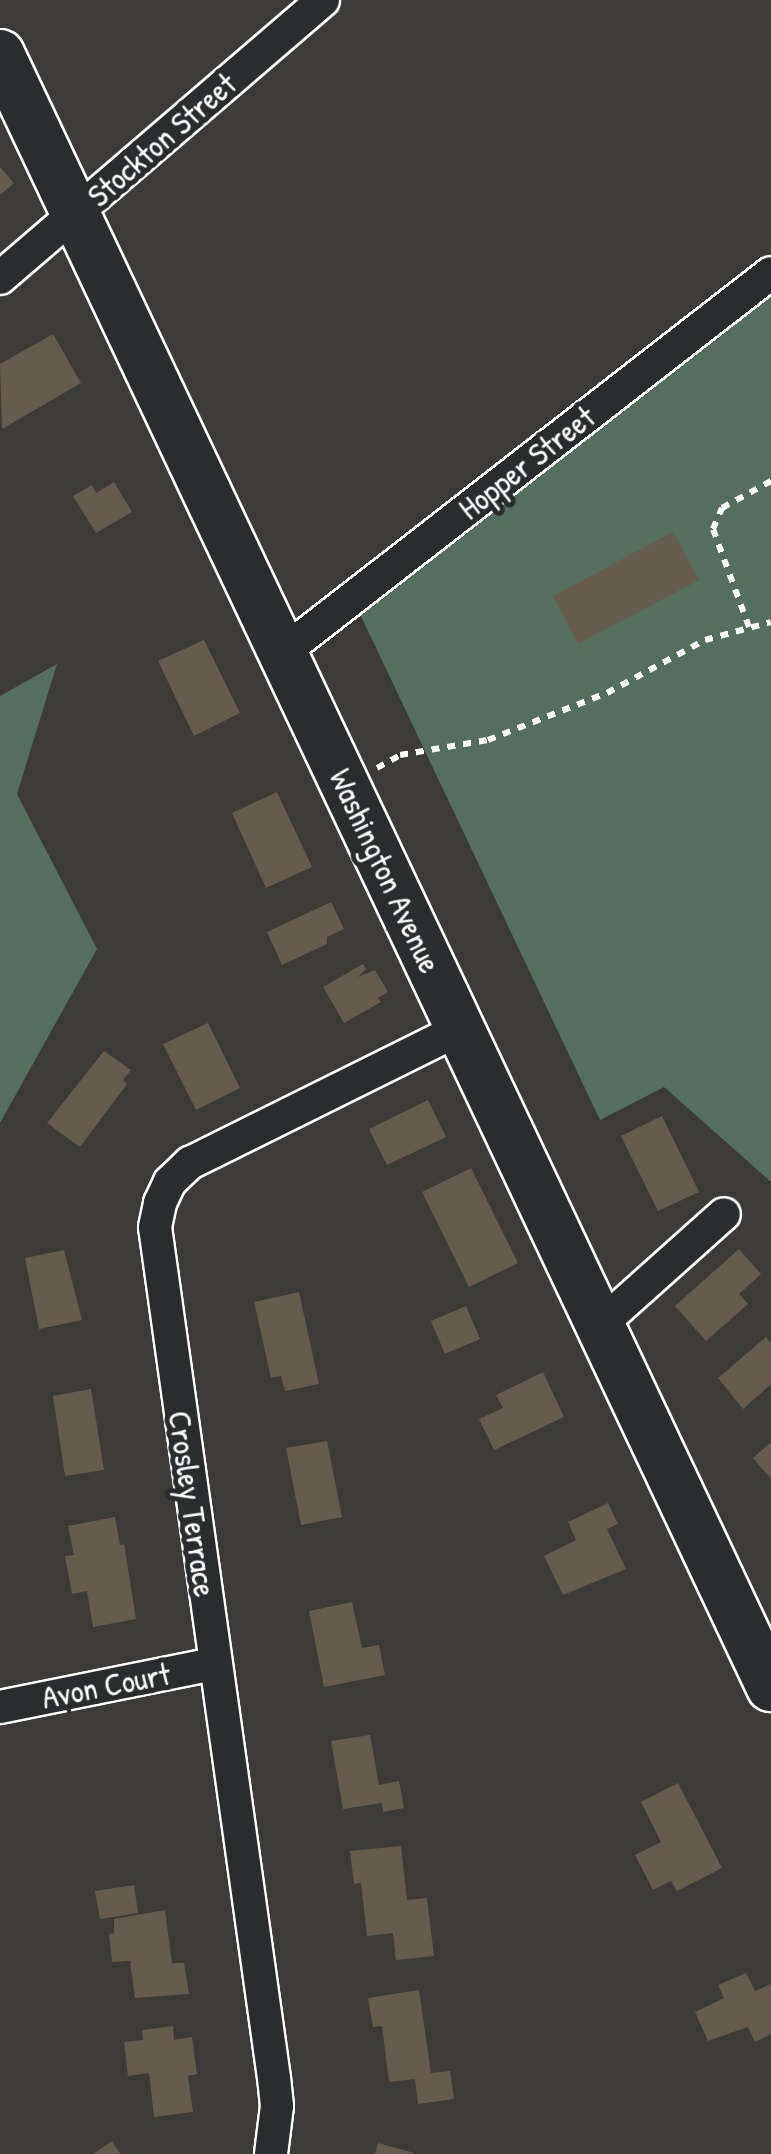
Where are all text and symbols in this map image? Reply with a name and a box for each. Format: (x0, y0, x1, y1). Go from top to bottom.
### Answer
street label: Stockton Street (80, 65, 244, 215)
street label: Hopper Street (451, 398, 603, 528)
street label: Washington Avenue (321, 763, 449, 979)
street label: Crosley Terrace (160, 1409, 224, 1599)
street label: Avon Court (39, 1655, 173, 1717)

